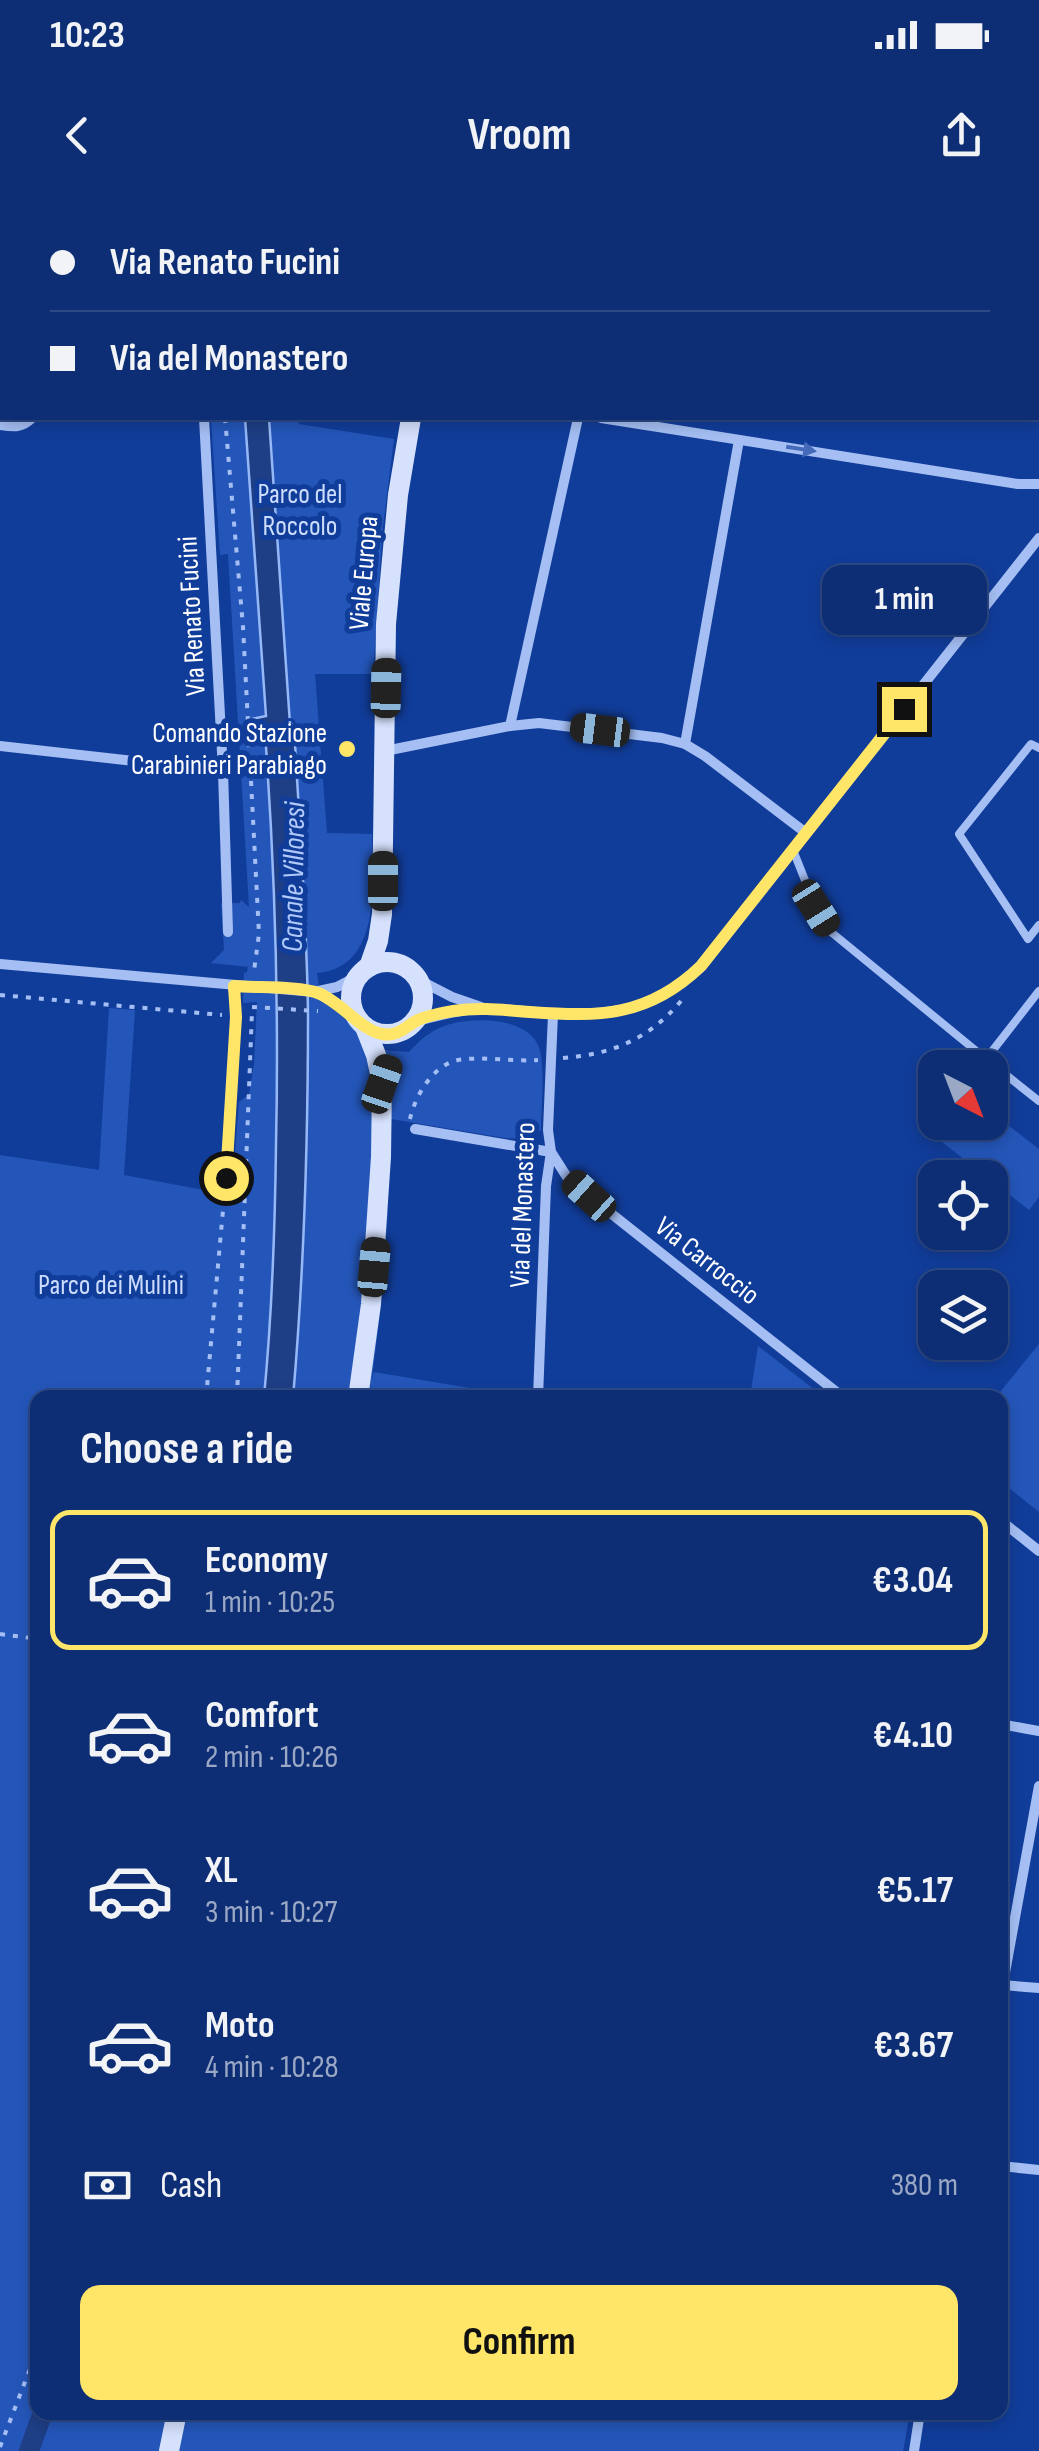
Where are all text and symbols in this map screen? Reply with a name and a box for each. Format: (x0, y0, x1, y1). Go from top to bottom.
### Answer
text: 10:23 (50, 13, 125, 58)
icon: back (50, 108, 105, 163)
text: Vroom (468, 108, 571, 163)
icon: share (934, 108, 989, 163)
text: Via Renato Fucini (110, 240, 340, 285)
text: Via del Monastero (110, 336, 348, 381)
one-way arrow (785, 442, 817, 458)
park label: Parco del Roccolo (257, 478, 343, 543)
street label: Viale Europa (343, 515, 385, 631)
street label: Via Renato Fucini (171, 535, 213, 697)
callout: 1 min (822, 564, 986, 634)
text: 1 min (875, 580, 934, 619)
car (370, 658, 402, 718)
route end (882, 687, 927, 732)
car (568, 711, 632, 749)
place label: Comando Stazione Carabinieri Parabiago (131, 717, 327, 782)
marker: Comando Stazione Carabinieri Parabiago (336, 738, 358, 760)
water label: Canale Villoresi (275, 800, 313, 952)
car (368, 851, 398, 911)
car (787, 875, 845, 941)
north arrow (918, 1050, 1008, 1140)
map controls (918, 1050, 1008, 1360)
car (358, 1051, 406, 1117)
street label: Via del Monastero (504, 1122, 542, 1288)
route start (204, 1156, 249, 1201)
button: locate (918, 1160, 1008, 1250)
car (557, 1165, 621, 1227)
street label: Via Carroccio (648, 1210, 766, 1312)
car (356, 1236, 392, 1298)
park label: Parco dei Mulini (38, 1269, 184, 1302)
button: layers (918, 1270, 1008, 1360)
text: Choose a ride (80, 1422, 293, 1477)
icon: car (85, 1535, 175, 1625)
text: Economy (205, 1538, 328, 1583)
text: €3.04 (872, 1558, 953, 1603)
text: 1 min · 10:25 (205, 1583, 335, 1622)
icon: car (85, 1690, 175, 1780)
text: Comfort (205, 1693, 319, 1738)
text: €4.10 (873, 1713, 953, 1758)
text: 2 min · 10:26 (205, 1738, 338, 1777)
icon: car (85, 1845, 175, 1935)
text: XL (205, 1848, 238, 1893)
text: €5.17 (876, 1868, 953, 1913)
text: 3 min · 10:27 (205, 1893, 337, 1932)
icon: car (85, 2000, 175, 2090)
text: Moto (205, 2003, 275, 2048)
text: €3.67 (874, 2023, 953, 2068)
text: 4 min · 10:28 (205, 2048, 339, 2087)
icon: cash (80, 2158, 135, 2213)
text: Cash (160, 2163, 222, 2208)
text: 380 m (891, 2166, 958, 2205)
button: Confirm (80, 2285, 958, 2400)

